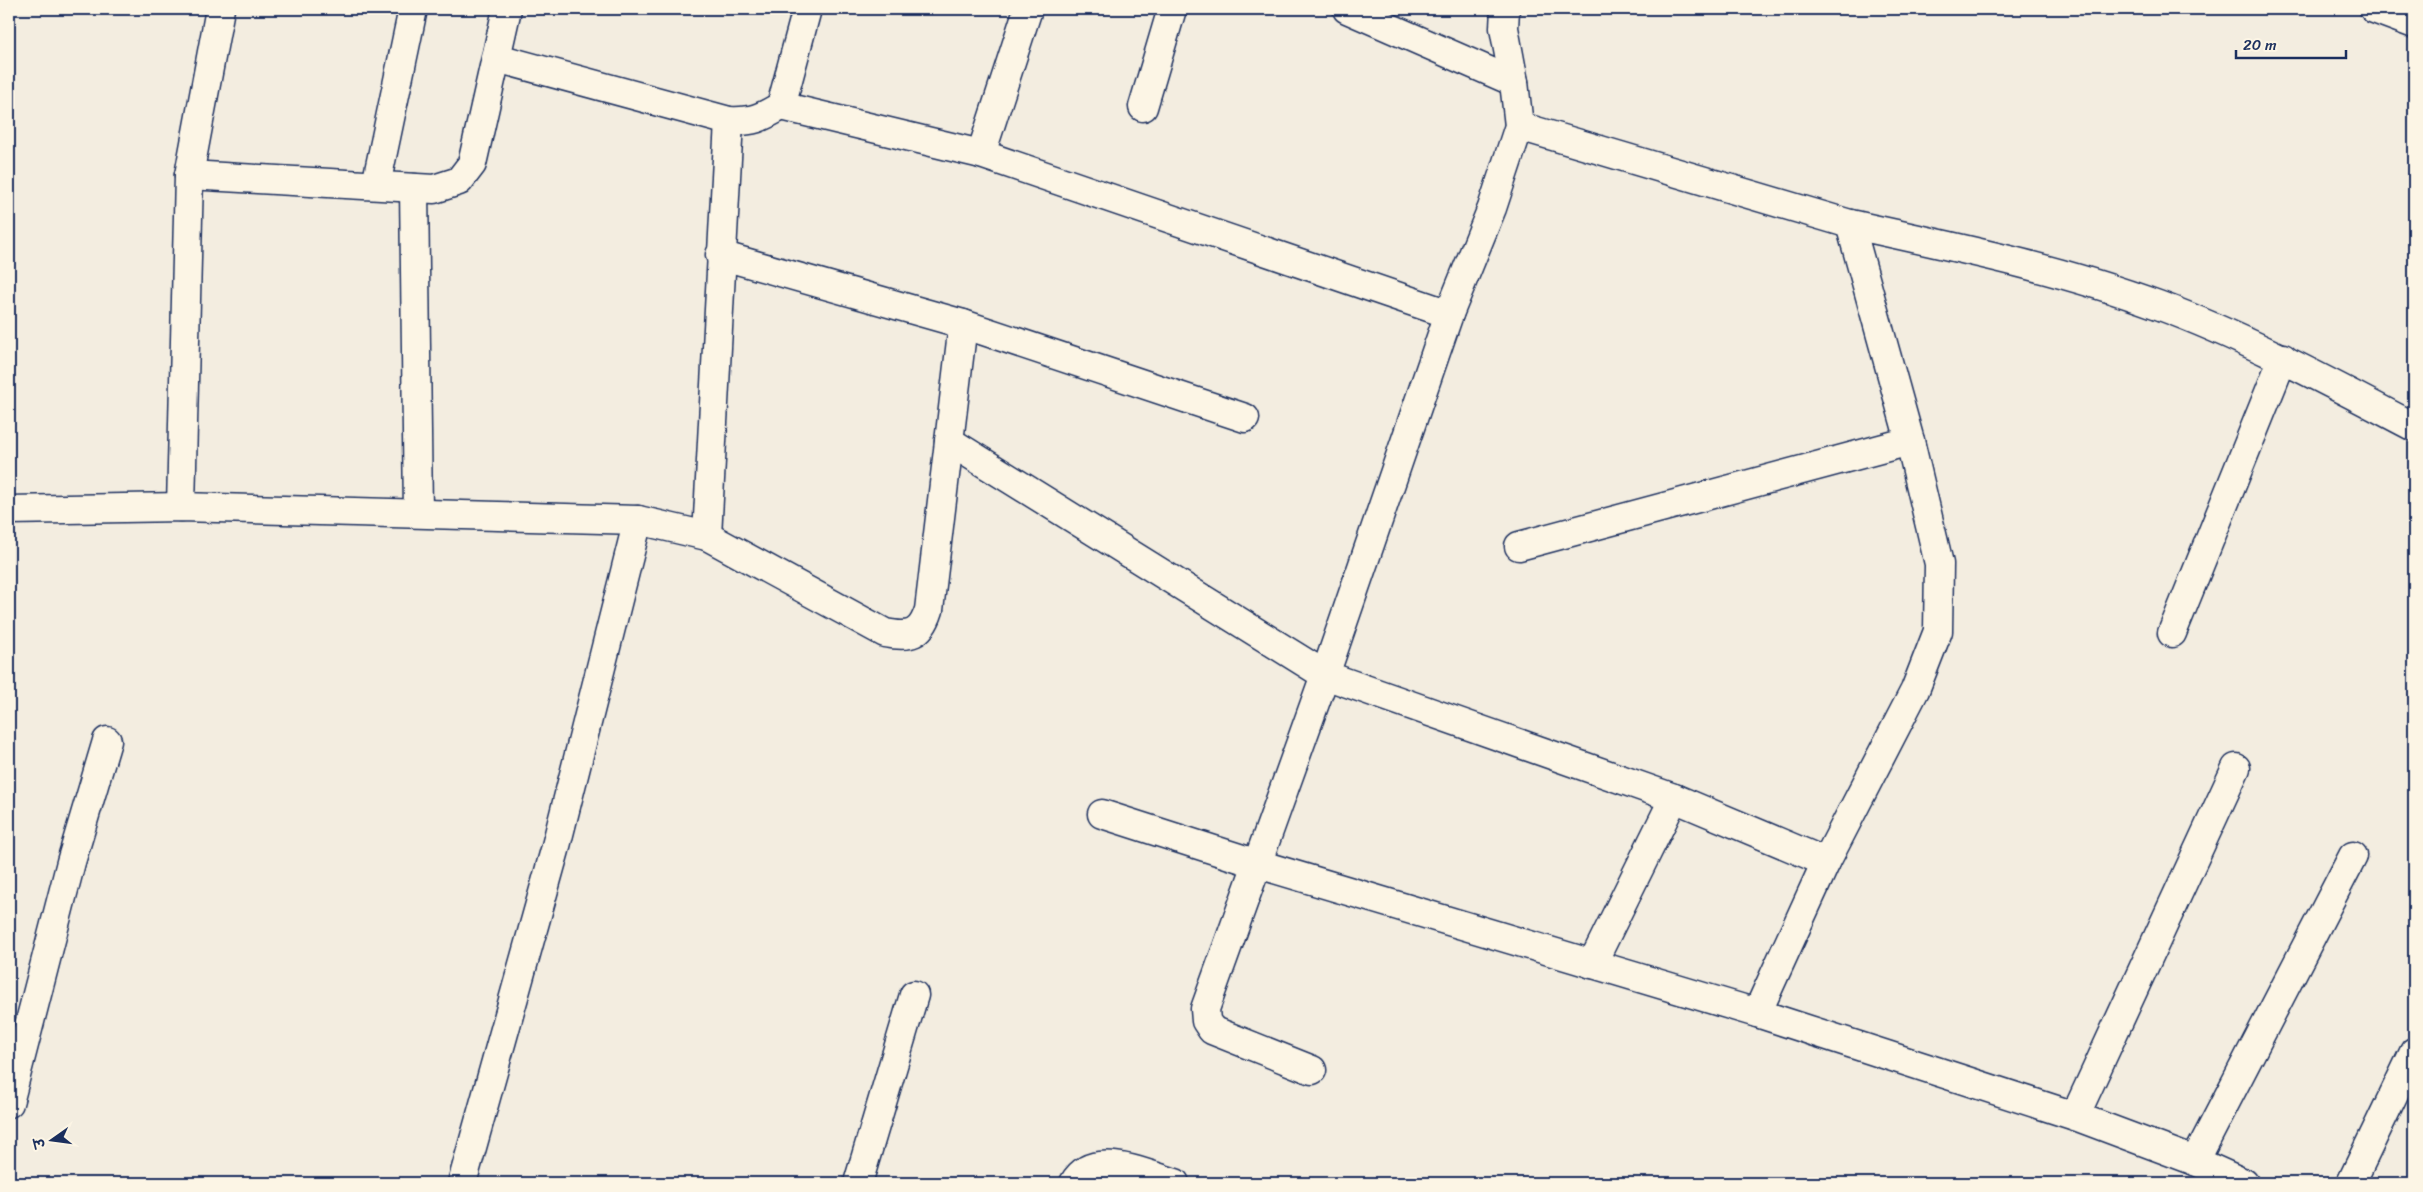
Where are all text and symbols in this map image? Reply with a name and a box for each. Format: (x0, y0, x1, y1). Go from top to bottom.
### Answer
scale bar (2236, 28, 2346, 60)
text: 20 m (2243, 32, 2277, 58)
north arrow (28, 1114, 78, 1164)
text: उ (26, 1134, 54, 1153)

